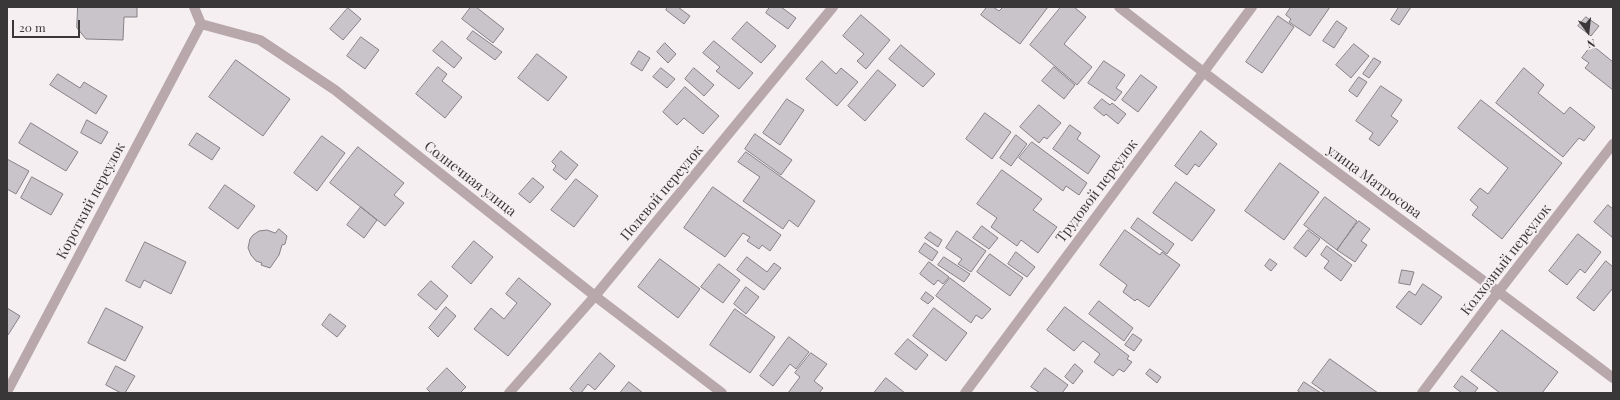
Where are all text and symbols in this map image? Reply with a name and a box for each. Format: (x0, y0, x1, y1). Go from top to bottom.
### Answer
scale bar (14, 12, 82, 38)
north arrow (1568, 12, 1608, 52)
text: 20 m (19, 19, 46, 35)
text: N (1585, 36, 1597, 52)
street label: Трудовой переулок (1053, 136, 1141, 246)
street label: Солнечная улица (421, 138, 519, 220)
street label: Короткий переулок (53, 140, 129, 262)
street label: Полевой переулок (617, 142, 707, 244)
street label: улица Матросова (1323, 142, 1425, 222)
street label: Колхозный переулок (1457, 201, 1555, 319)

